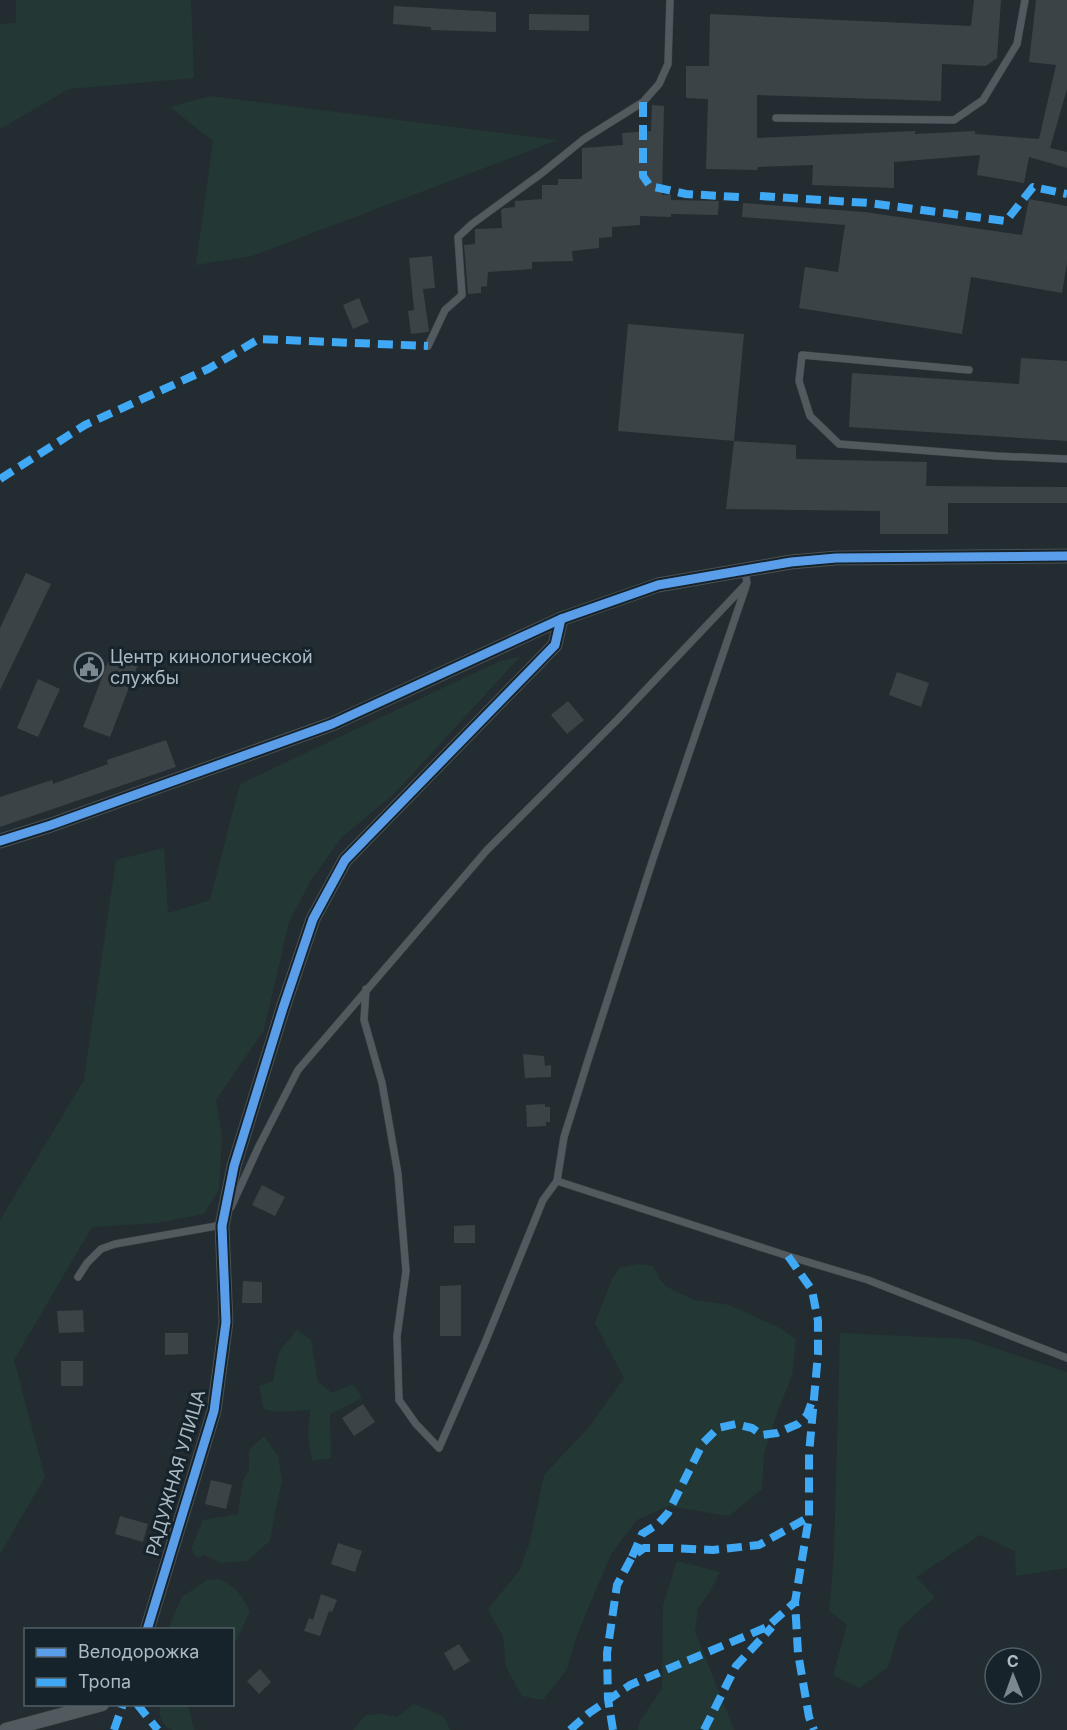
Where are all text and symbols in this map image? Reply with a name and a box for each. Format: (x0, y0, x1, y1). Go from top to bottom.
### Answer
place label: Центр кинологической службы (110, 646, 313, 688)
public building icon: Центр кинологической службы (73, 651, 105, 683)
street label: РАДУЖНАЯ УЛИЦА (142, 1387, 209, 1558)
legend (24, 1628, 234, 1706)
text: Велодорожка (78, 1641, 199, 1662)
north arrow (983, 1646, 1043, 1706)
text: С (1007, 1651, 1019, 1671)
text: Тропа (78, 1671, 131, 1692)

